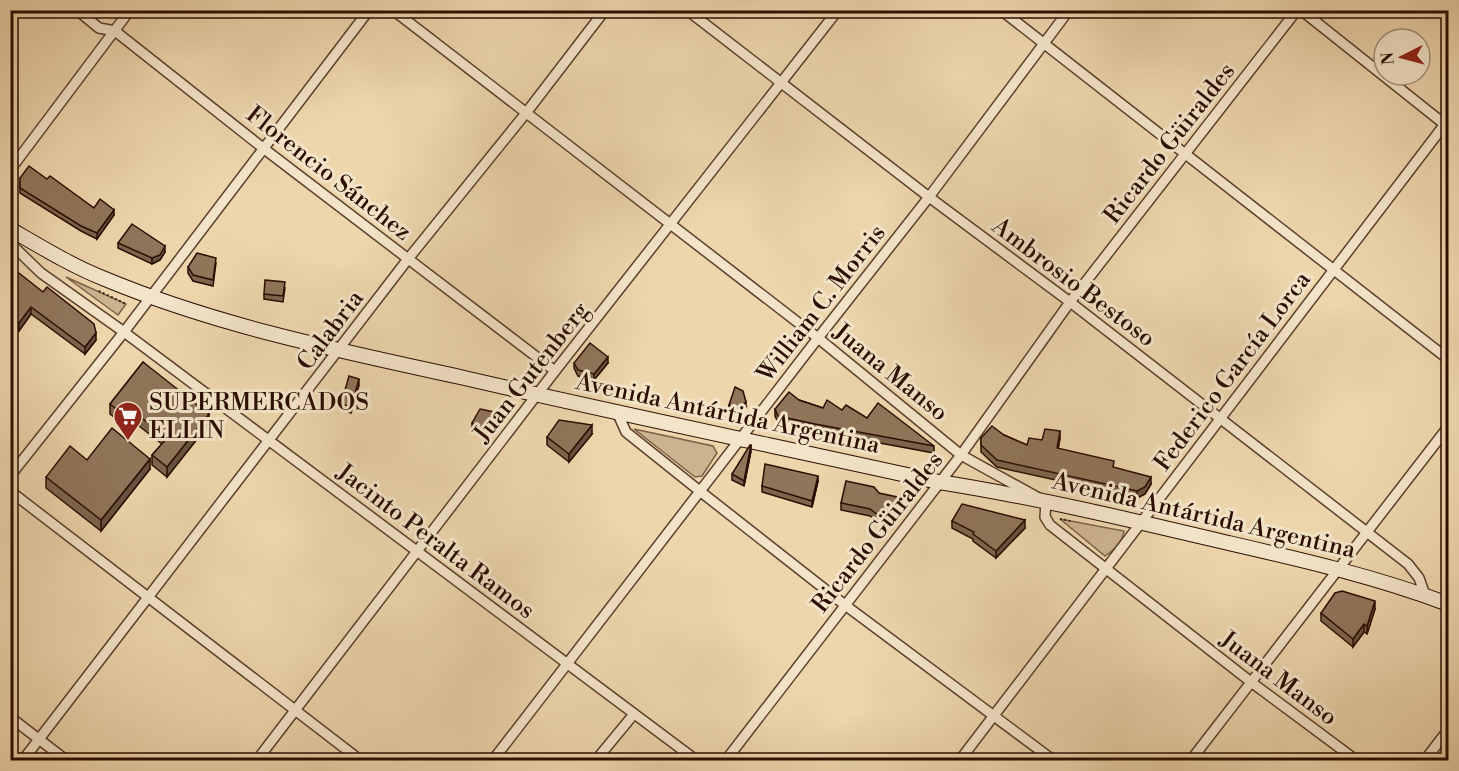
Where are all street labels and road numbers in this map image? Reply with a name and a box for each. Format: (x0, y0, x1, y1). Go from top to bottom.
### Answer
street label: Ricardo Güiraldes (1098, 57, 1242, 230)
street label: Florencio Sánchez (240, 100, 417, 248)
street label: Ambrosio Bestoso (985, 211, 1161, 354)
street label: William C. Morris (750, 219, 893, 389)
street label: Federico García Lorca (1148, 265, 1318, 477)
street label: Calabria (291, 284, 371, 377)
street label: Juan Gutenberg (467, 296, 596, 450)
street label: Juana Manso (826, 317, 954, 428)
street label: Avenida Antártida Argentina (572, 367, 883, 461)
street label: Ricardo Güiraldes (806, 446, 950, 619)
street label: Jacinto Peralta Ramos (330, 457, 540, 626)
street label: Avenida Antártida Argentina (1048, 466, 1359, 566)
street label: Juana Manso (1213, 624, 1343, 733)

